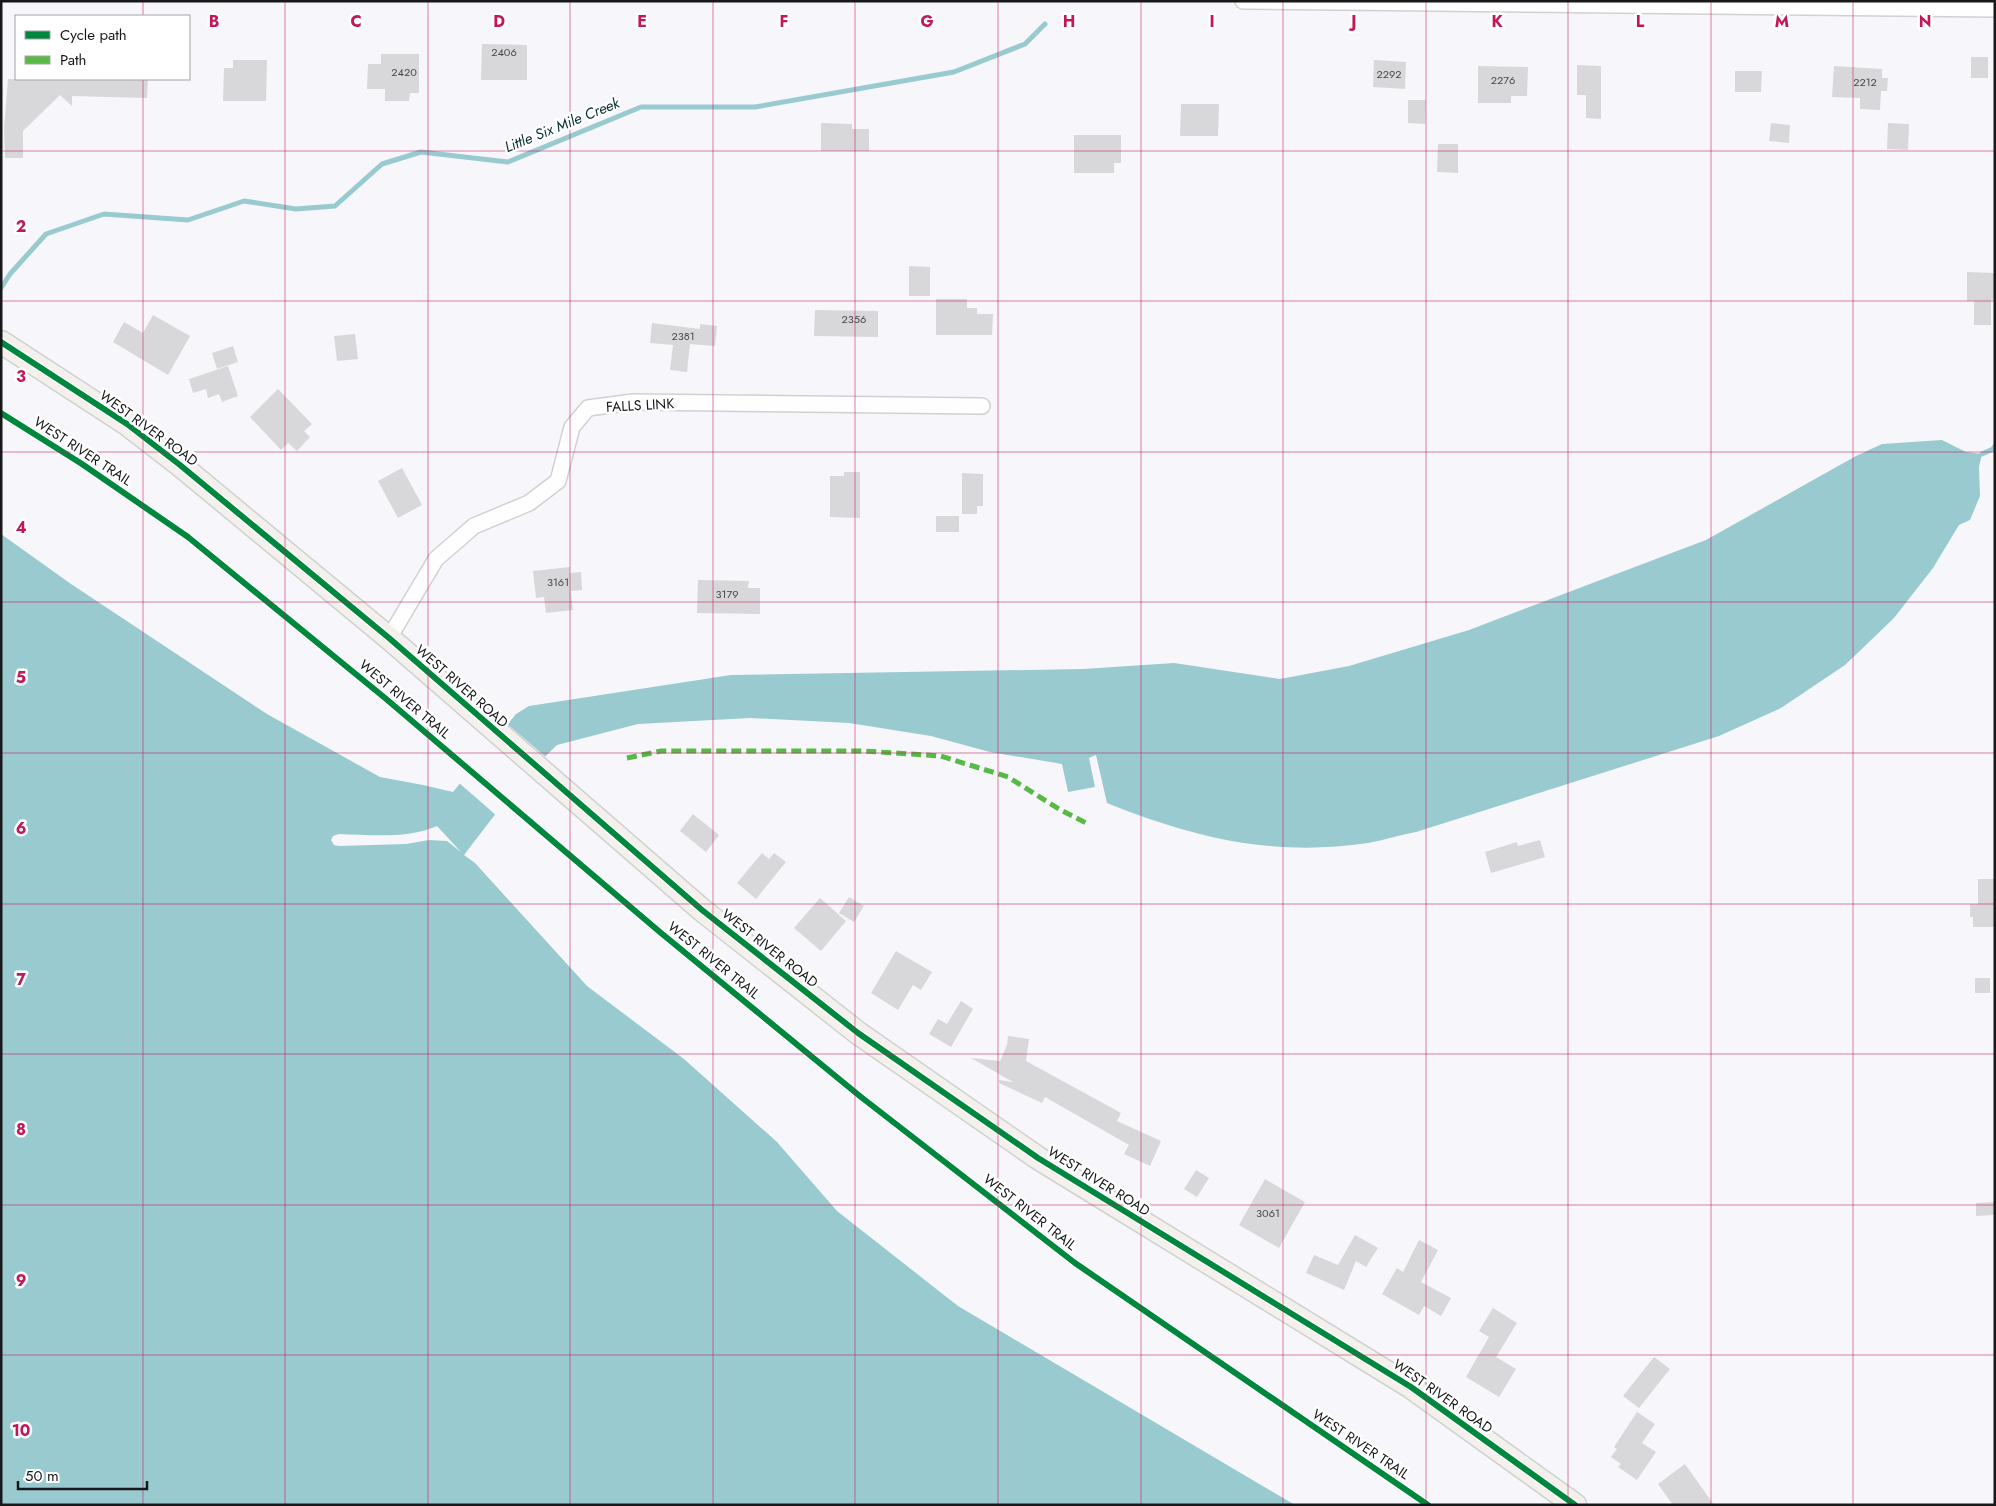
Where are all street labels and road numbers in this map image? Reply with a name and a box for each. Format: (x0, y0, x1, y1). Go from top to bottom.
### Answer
street label: WEST RIVER ROAD (96, 385, 202, 471)
street label: FALLS LINK (605, 393, 675, 417)
street label: WEST RIVER TRAIL (30, 412, 137, 491)
street label: WEST RIVER ROAD (411, 640, 513, 732)
street label: WEST RIVER TRAIL (355, 655, 455, 744)
street label: WEST RIVER ROAD (718, 904, 822, 992)
street label: WEST RIVER TRAIL (664, 917, 765, 1004)
street label: WEST RIVER ROAD (1044, 1141, 1154, 1221)
street label: WEST RIVER TRAIL (979, 1169, 1081, 1255)
street label: WEST RIVER ROAD (1389, 1354, 1497, 1438)
street label: WEST RIVER TRAIL (1308, 1404, 1414, 1484)

